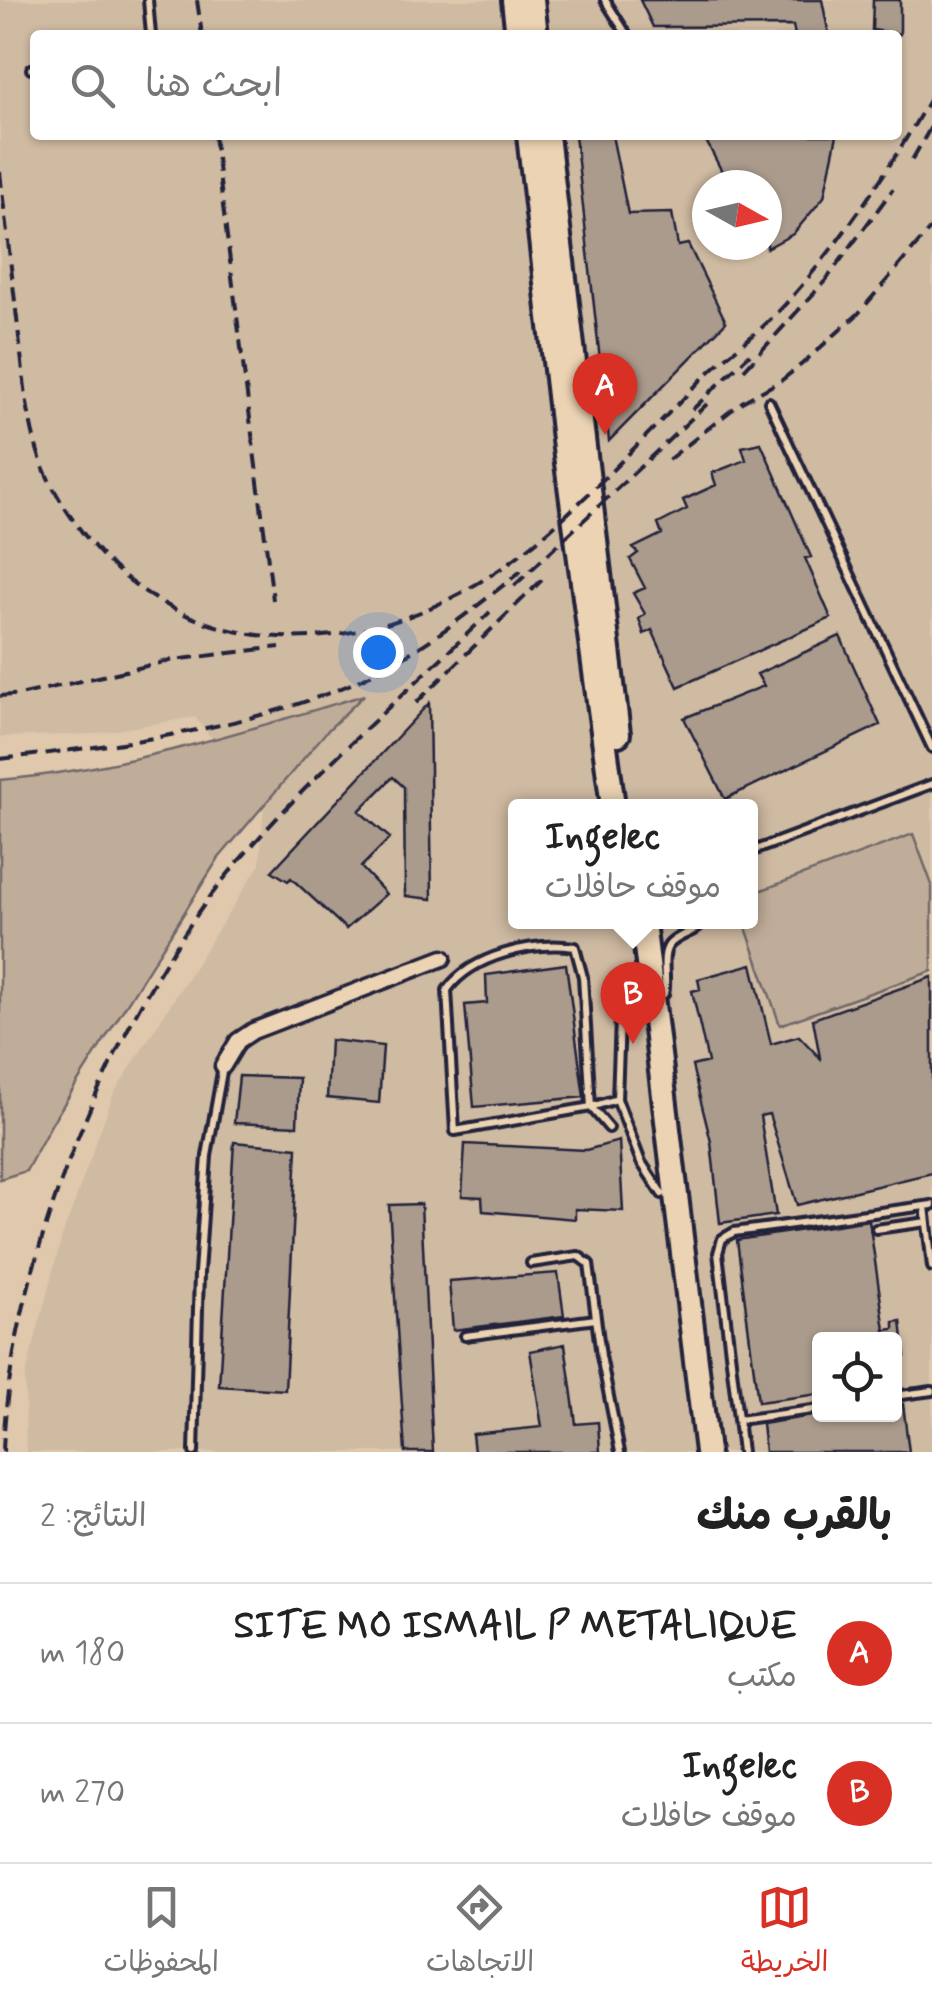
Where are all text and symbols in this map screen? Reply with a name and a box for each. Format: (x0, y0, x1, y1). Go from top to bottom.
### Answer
search box (30, 30, 902, 140)
icon: search (65, 58, 120, 113)
text: ابحث هنا (145, 61, 282, 110)
north arrow (692, 170, 782, 260)
pin: A (572, 352, 638, 435)
your location (353, 627, 404, 678)
popup (508, 799, 758, 929)
text: Ingelec (545, 813, 660, 862)
text: موقف حافلات (545, 867, 721, 909)
pin: B (600, 962, 666, 1044)
map controls (812, 1332, 902, 1422)
button: locate (812, 1332, 902, 1422)
text: بالقرب منك (696, 1490, 892, 1545)
text: النتائج: 2 (40, 1496, 147, 1538)
text: SITE MO ISMAIL P METALIQUE (234, 1602, 797, 1651)
text: 180 m (40, 1632, 125, 1674)
text: A (849, 1632, 870, 1674)
text: مكتب (727, 1656, 797, 1698)
text: Ingelec (682, 1742, 797, 1791)
text: 270 m (40, 1772, 125, 1814)
text: B (849, 1772, 870, 1814)
text: موقف حافلات (621, 1796, 797, 1838)
tab: المحفوظات (104, 1880, 219, 1986)
tab: الاتجاهات (426, 1880, 534, 1986)
tab: الخريطة (741, 1880, 828, 1986)

